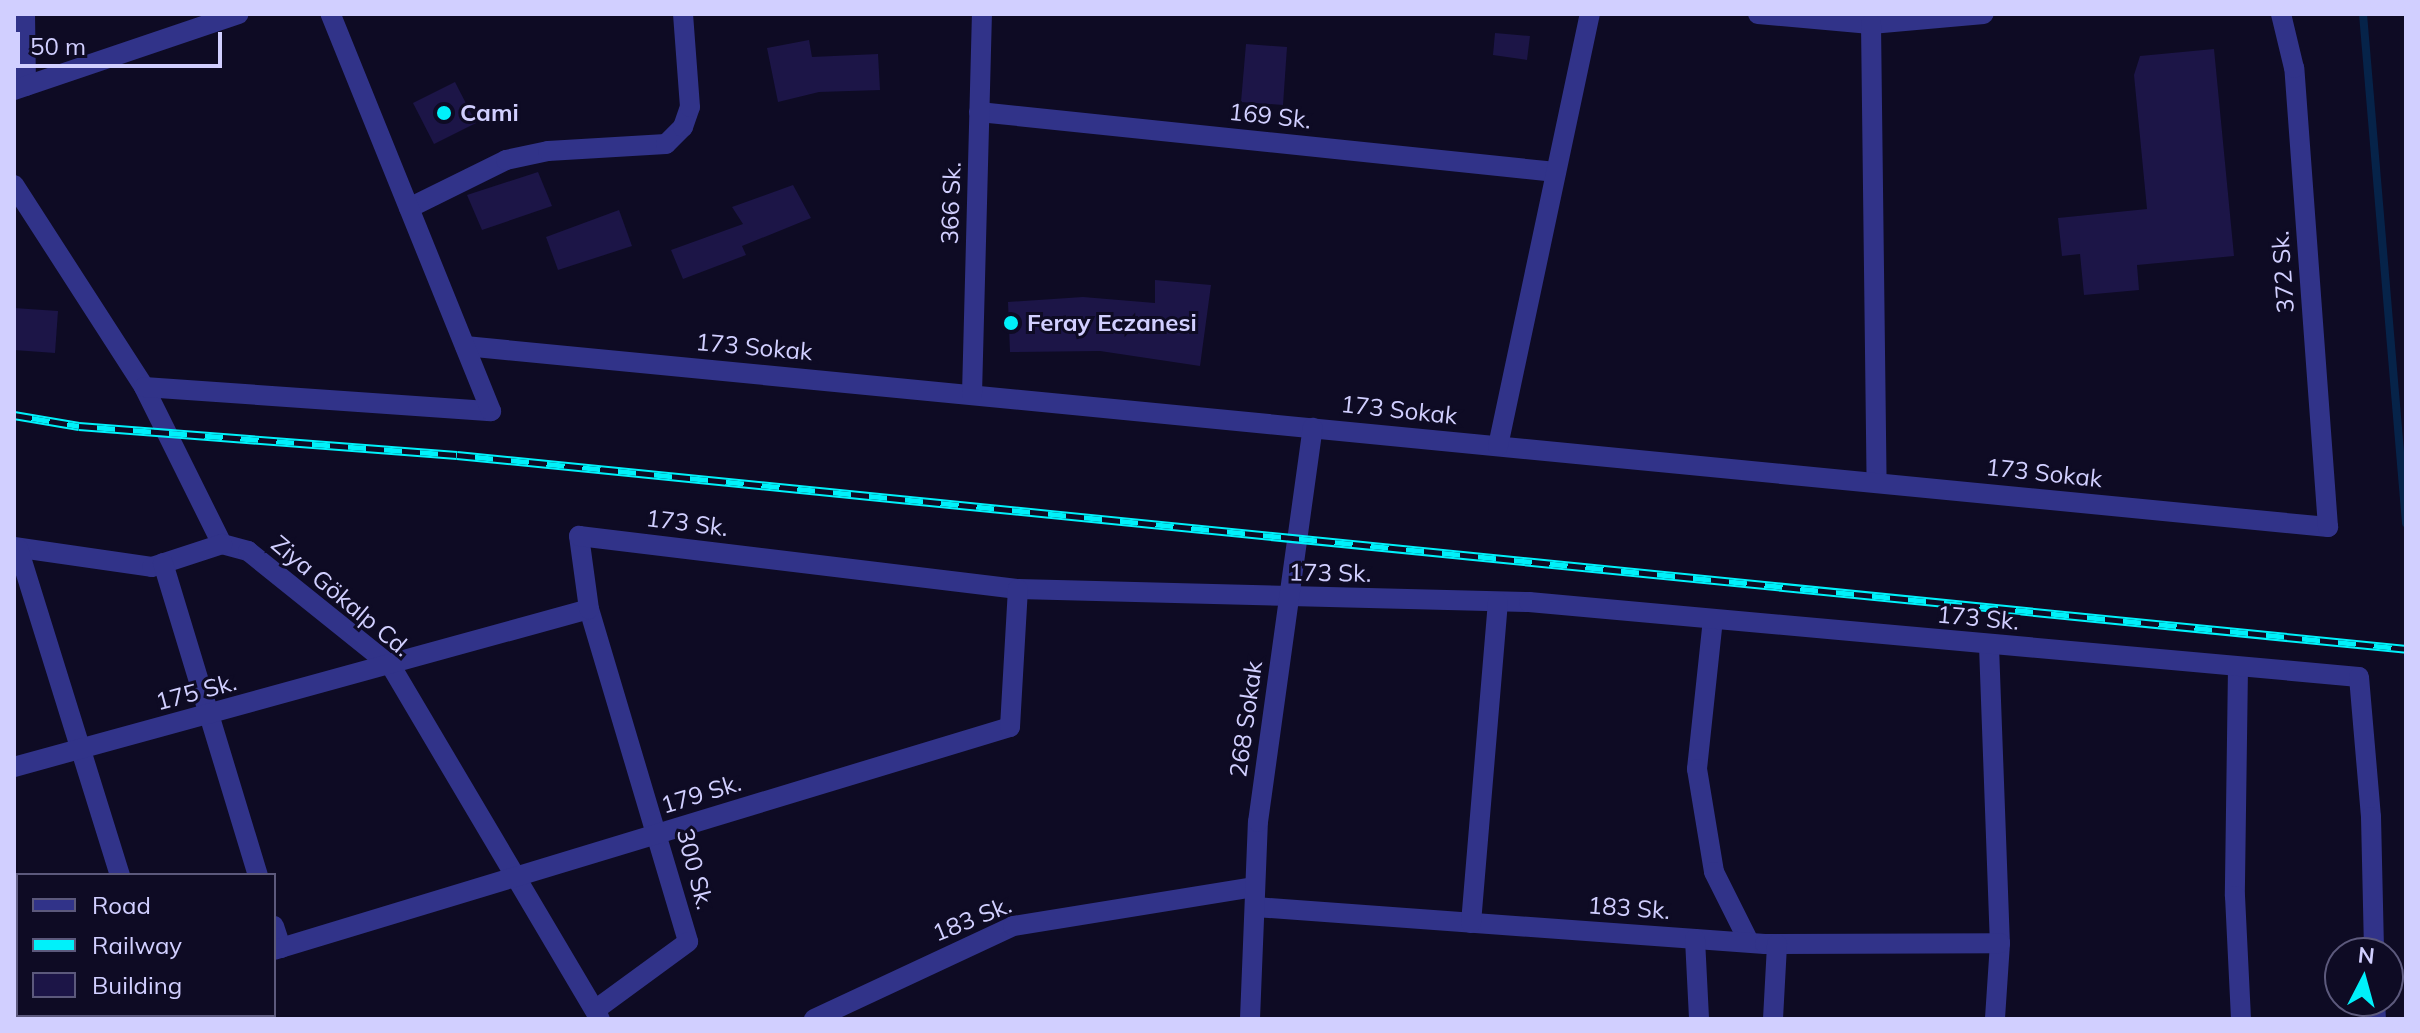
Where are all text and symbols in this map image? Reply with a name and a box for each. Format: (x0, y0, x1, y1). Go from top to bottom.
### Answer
scale bar (20, 16, 226, 66)
text: 50 m (30, 31, 86, 61)
street label: 169 Sk. (1227, 97, 1313, 135)
place label: Cami (460, 99, 519, 127)
marker: Cami (435, 104, 453, 122)
street label: 366 Sk. (935, 161, 967, 245)
street label: 372 Sk. (2266, 230, 2300, 314)
place label: Feray Eczanesi (1027, 309, 1197, 337)
marker: Feray Eczanesi (1002, 314, 1020, 332)
street label: 173 Sokak (694, 328, 814, 366)
street label: 173 Sokak (1339, 390, 1459, 430)
street label: 173 Sokak (1984, 453, 2104, 493)
street label: 173 Sk. (644, 504, 730, 542)
street label: Ziya Gökalp Cd. (266, 529, 416, 663)
street label: 173 Sk. (1288, 558, 1372, 588)
street label: 173 Sk. (1936, 600, 2020, 636)
street label: 268 Sokak (1224, 659, 1268, 779)
street label: 175 Sk. (152, 667, 240, 717)
street label: 179 Sk. (657, 768, 745, 820)
street label: 300 Sk. (670, 825, 720, 913)
legend (16, 873, 276, 1017)
text: Road (92, 890, 151, 920)
street label: 183 Sk. (928, 890, 1016, 948)
street label: 183 Sk. (1587, 891, 1671, 925)
text: Railway (92, 930, 182, 960)
north arrow (2324, 937, 2404, 1017)
text: N (2357, 940, 2376, 970)
text: Building (92, 970, 182, 1000)

